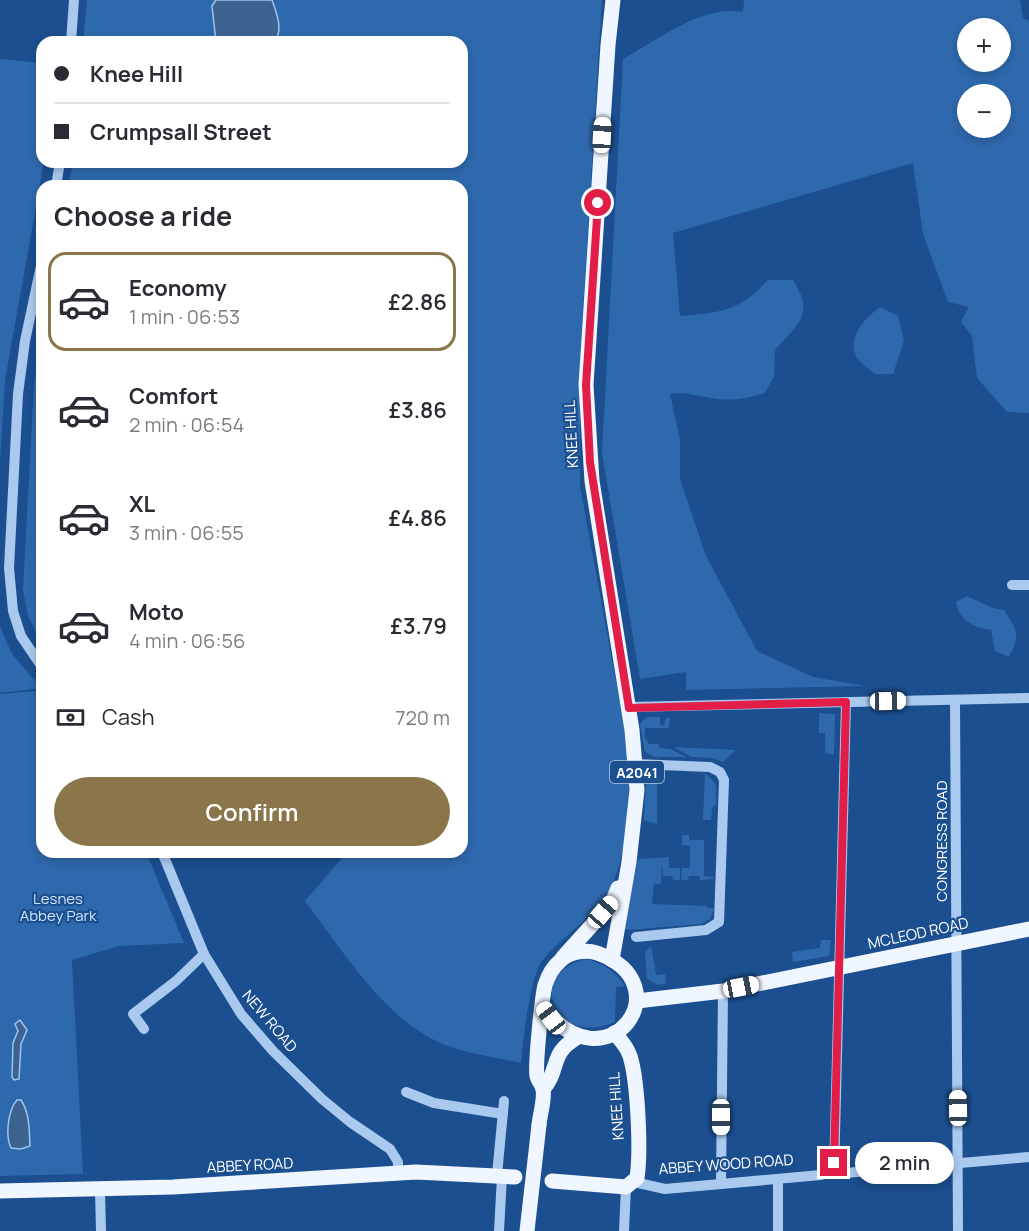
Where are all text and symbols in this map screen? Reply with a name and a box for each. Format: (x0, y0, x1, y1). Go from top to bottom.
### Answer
map controls (957, 18, 1011, 138)
button: + (957, 18, 1011, 72)
text: Knee Hill (90, 59, 183, 89)
button: − (957, 84, 1011, 138)
text: Crumpsall Street (90, 117, 272, 147)
car (592, 117, 612, 153)
route start (584, 189, 611, 216)
text: Choose a ride (54, 197, 232, 234)
text: Economy (129, 273, 227, 303)
icon: car (57, 275, 111, 329)
text: £2.86 (388, 287, 447, 317)
text: 1 min · 06:53 (129, 303, 240, 330)
text: Comfort (129, 381, 218, 411)
icon: car (57, 383, 111, 437)
text: £3.86 (389, 395, 447, 425)
street label: KNEE HILL (559, 399, 583, 469)
text: 2 min · 06:54 (129, 411, 244, 438)
text: XL (129, 489, 155, 519)
icon: car (57, 491, 111, 545)
text: £4.86 (388, 503, 447, 533)
text: 3 min · 06:55 (129, 519, 244, 546)
text: Moto (129, 597, 184, 627)
icon: car (57, 599, 111, 653)
text: £3.79 (390, 611, 447, 641)
text: 4 min · 06:56 (129, 627, 245, 654)
car (870, 692, 906, 710)
icon: cash (54, 701, 87, 734)
text: Cash (102, 702, 155, 732)
text: 720 m (395, 704, 450, 731)
road number: A2041 (610, 761, 664, 783)
button: Confirm (54, 777, 450, 846)
street label: CONGRESS ROAD (931, 780, 952, 902)
park label: Lesnes Abbey Park (20, 888, 97, 926)
car (584, 893, 622, 931)
street label: MCLEOD ROAD (866, 912, 970, 954)
car (722, 975, 760, 999)
street label: NEW ROAD (238, 985, 302, 1057)
car (533, 998, 569, 1038)
street label: KNEE HILL (603, 1071, 629, 1141)
car (949, 1090, 967, 1126)
car (712, 1099, 730, 1135)
callout: 2 min (855, 1142, 954, 1184)
street label: ABBEY WOOD ROAD (658, 1149, 794, 1179)
route end (820, 1149, 847, 1176)
text: 2 min (879, 1149, 930, 1176)
street label: ABBEY ROAD (206, 1152, 294, 1178)

